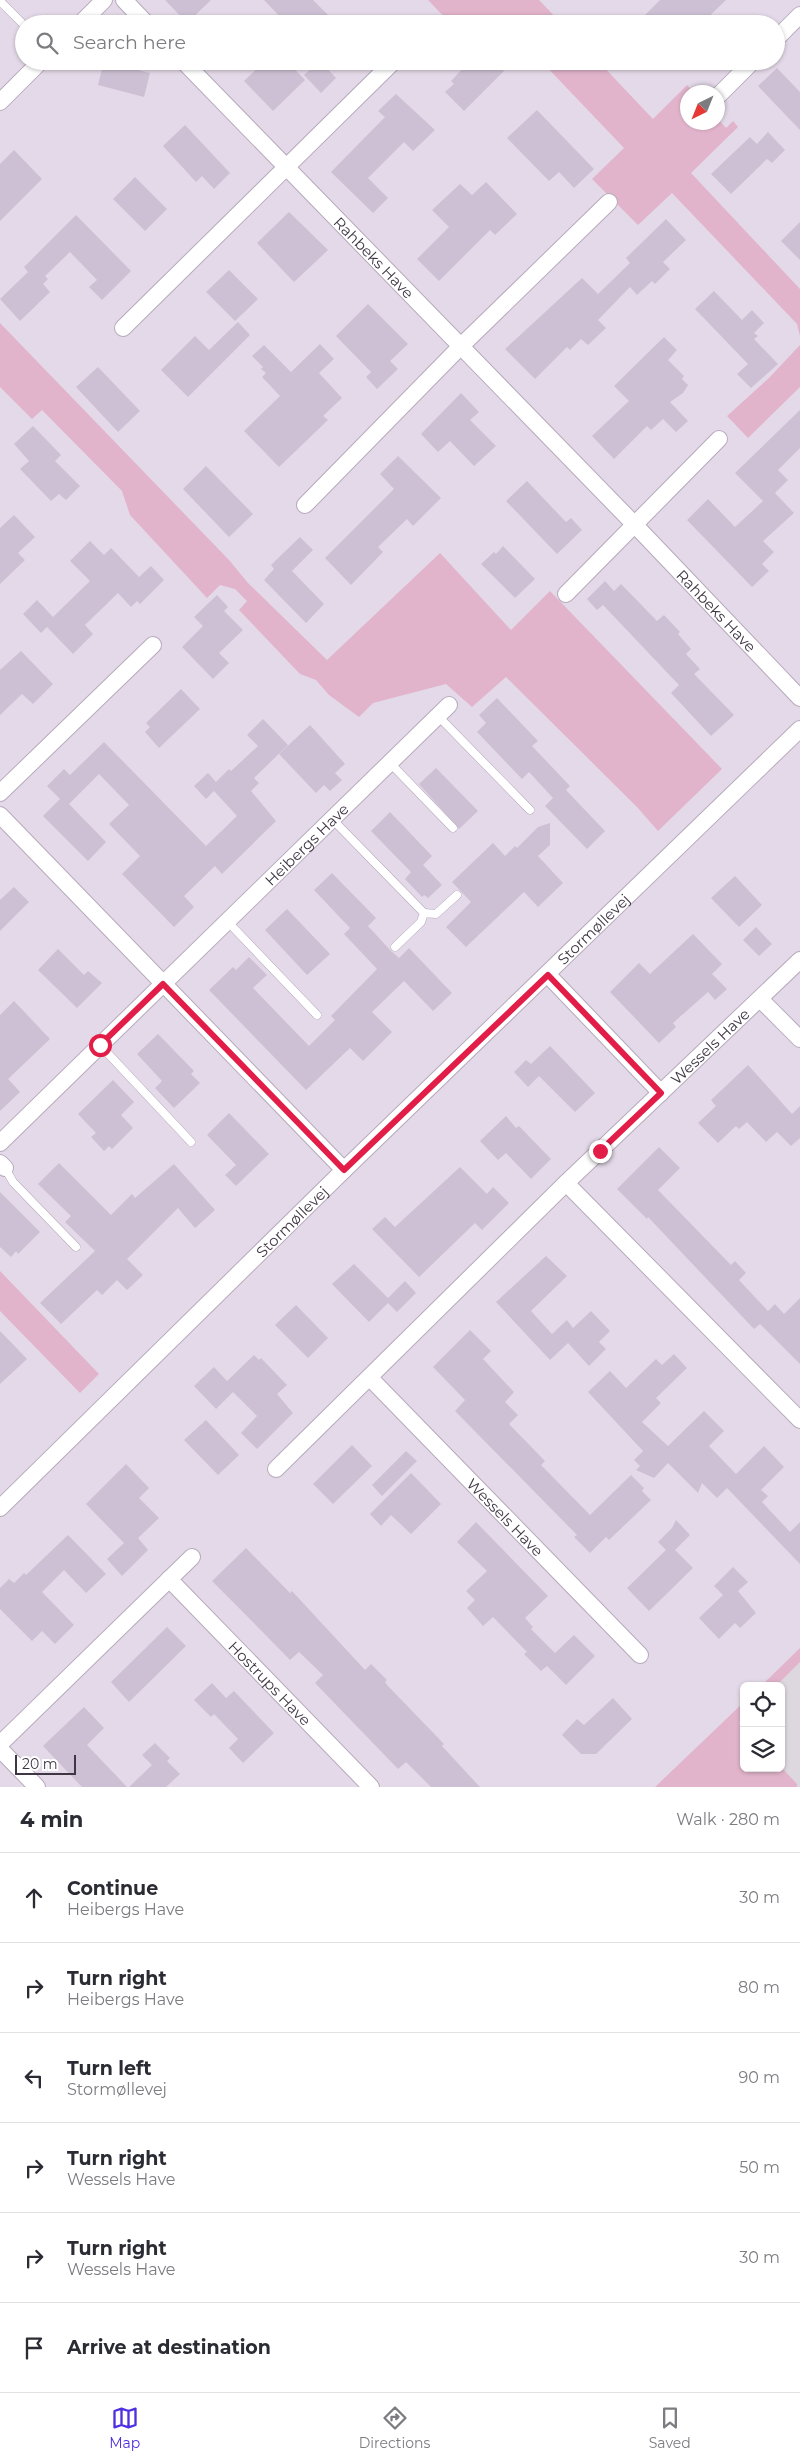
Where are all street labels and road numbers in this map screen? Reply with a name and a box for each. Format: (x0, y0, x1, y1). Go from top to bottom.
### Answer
street label: Rahbeks Have (330, 212, 418, 302)
street label: Rahbeks Have (673, 565, 760, 656)
street label: Heibergs Have (260, 799, 352, 889)
street label: Stormøllevej (553, 890, 634, 968)
street label: Wessels Have (666, 1004, 753, 1088)
street label: Stormøllevej (252, 1182, 332, 1261)
street label: Wessels Have (463, 1474, 548, 1560)
street label: Hostrups Have (225, 1637, 315, 1729)

